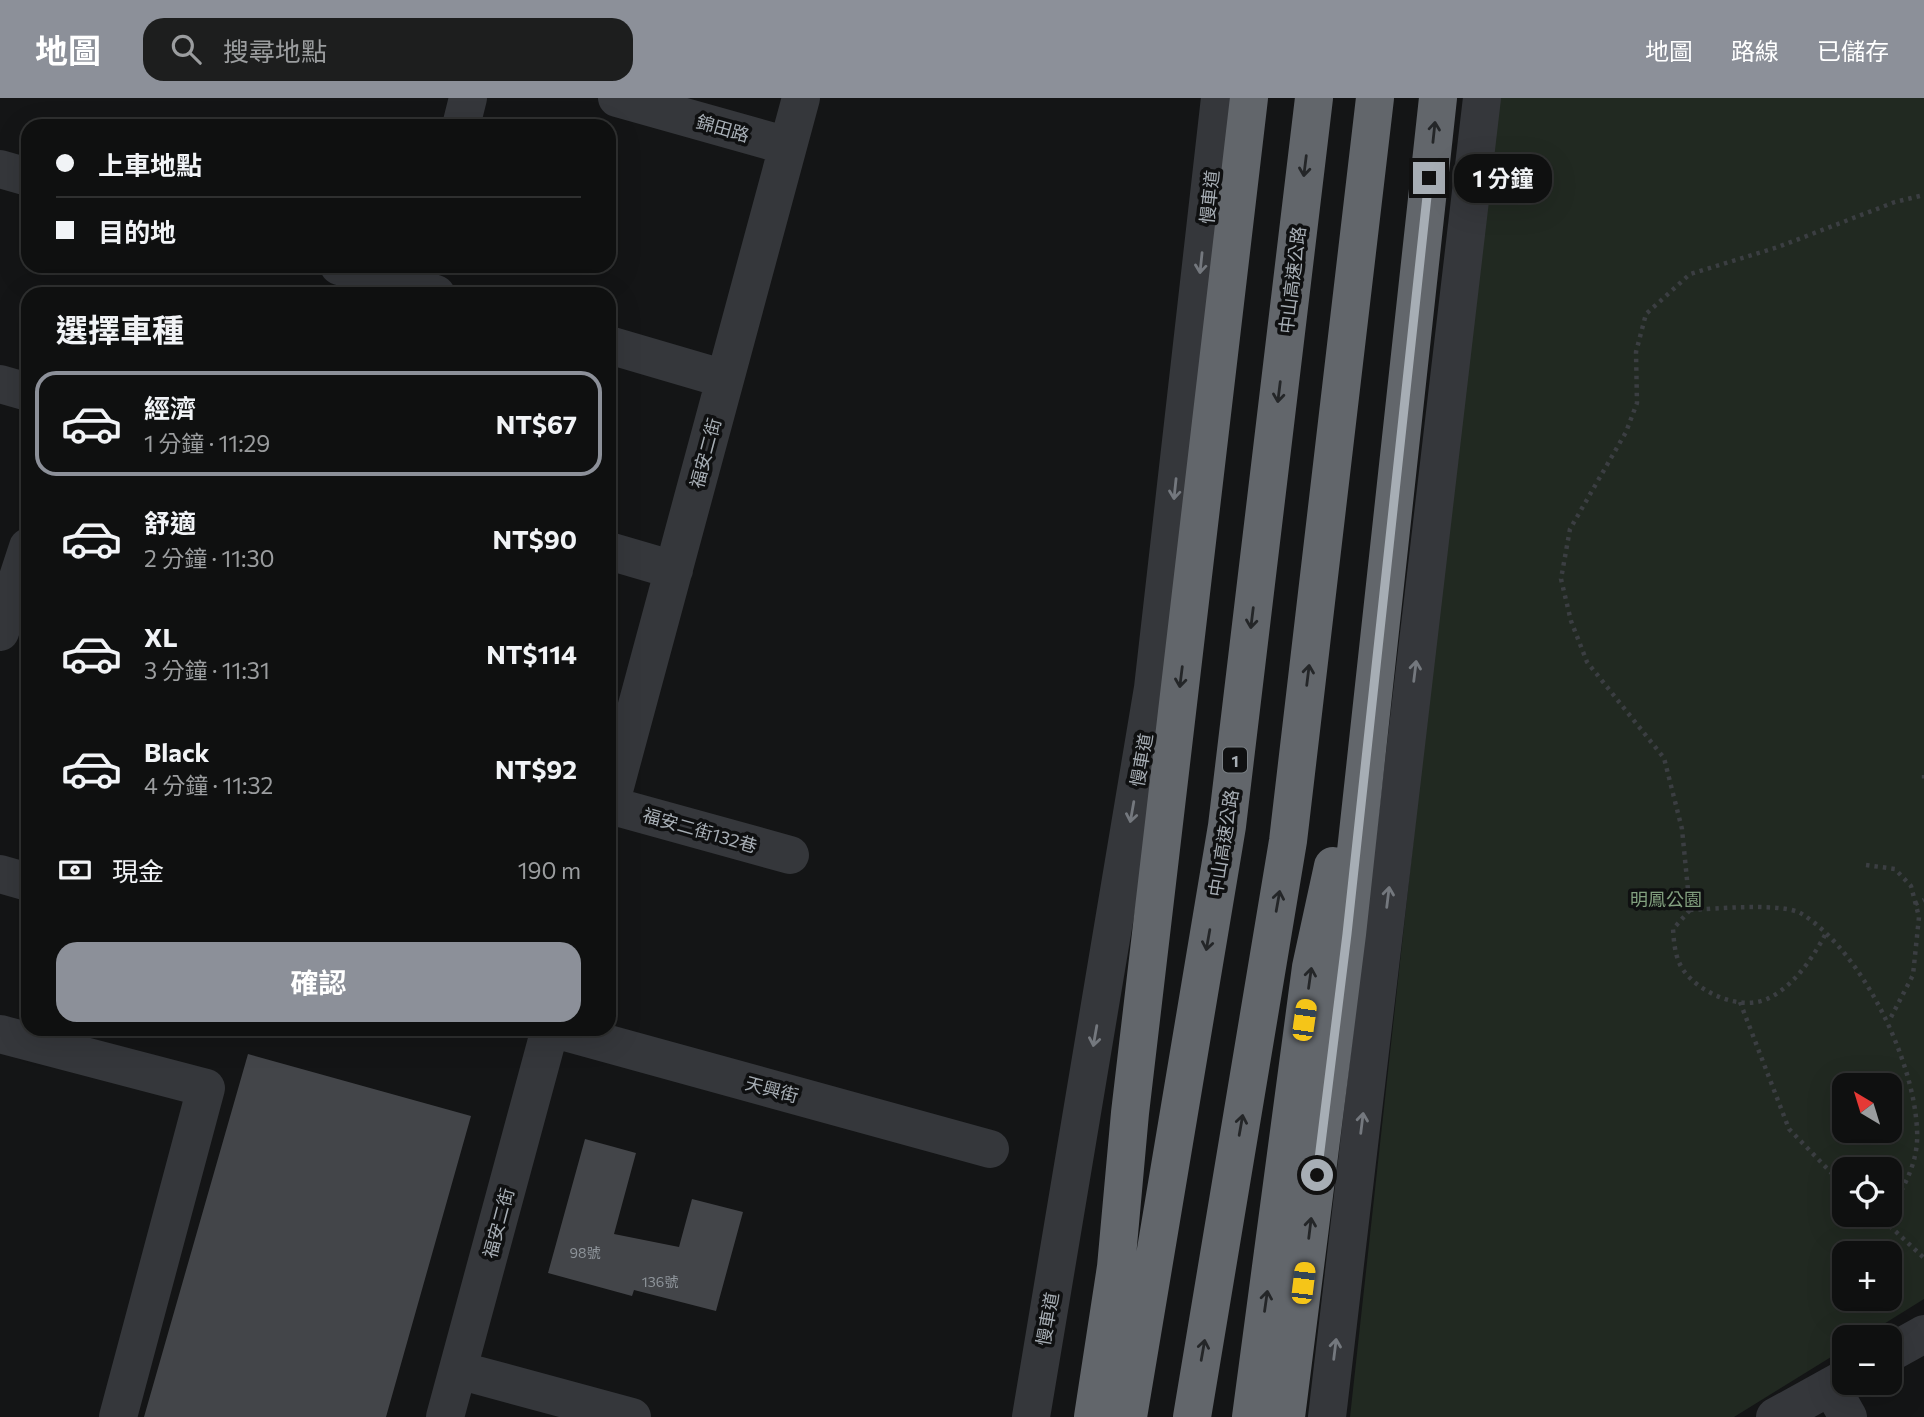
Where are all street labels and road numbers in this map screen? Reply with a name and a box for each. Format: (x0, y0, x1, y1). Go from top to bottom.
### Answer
street label: 錦田路 (694, 110, 752, 146)
street label: 慢車道 (1195, 169, 1223, 225)
street label: 中山高速公路 (1275, 225, 1309, 335)
street label: 福安二街 (685, 415, 725, 491)
street label: 慢車道 (1125, 732, 1157, 788)
road number: 1 (1223, 748, 1247, 772)
street label: 中山高速公路 (1204, 788, 1242, 898)
street label: 福安二街132巷 (640, 803, 760, 857)
street label: 天興街 (743, 1071, 801, 1107)
street label: 福安二街 (478, 1185, 518, 1261)
street label: 慢車道 (1031, 1291, 1063, 1347)

